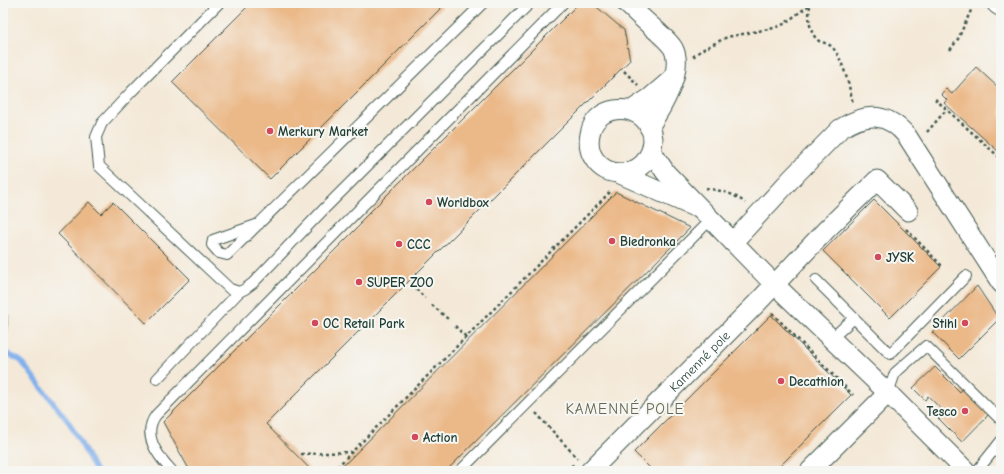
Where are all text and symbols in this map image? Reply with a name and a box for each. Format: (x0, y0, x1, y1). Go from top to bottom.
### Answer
place label: Merkury Market (278, 124, 369, 139)
marker: Merkury Market (265, 126, 275, 136)
place label: Worldbox (437, 195, 490, 210)
marker: Worldbox (424, 197, 434, 207)
place label: Biedronka (620, 234, 676, 249)
marker: Biedronka (607, 236, 617, 246)
place label: CCC (407, 237, 431, 252)
marker: CCC (394, 239, 404, 249)
place label: JYSK (886, 250, 915, 265)
marker: JYSK (873, 252, 883, 262)
place label: SUPER ZOO (367, 275, 433, 290)
marker: SUPER ZOO (354, 277, 364, 287)
place label: OC Retail Park (323, 316, 405, 331)
place label: Stihl (933, 316, 957, 331)
marker: OC Retail Park (310, 318, 320, 328)
marker: Stihl (960, 318, 970, 328)
street label: Kamenné pole (666, 328, 733, 395)
place label: Decathlon (789, 374, 844, 389)
marker: Decathlon (776, 376, 786, 386)
district label: KAMENNÉ POLE (565, 399, 685, 418)
place label: Tesco (926, 404, 957, 419)
marker: Tesco (960, 406, 970, 416)
place label: Action (423, 430, 458, 445)
marker: Action (410, 432, 420, 442)

